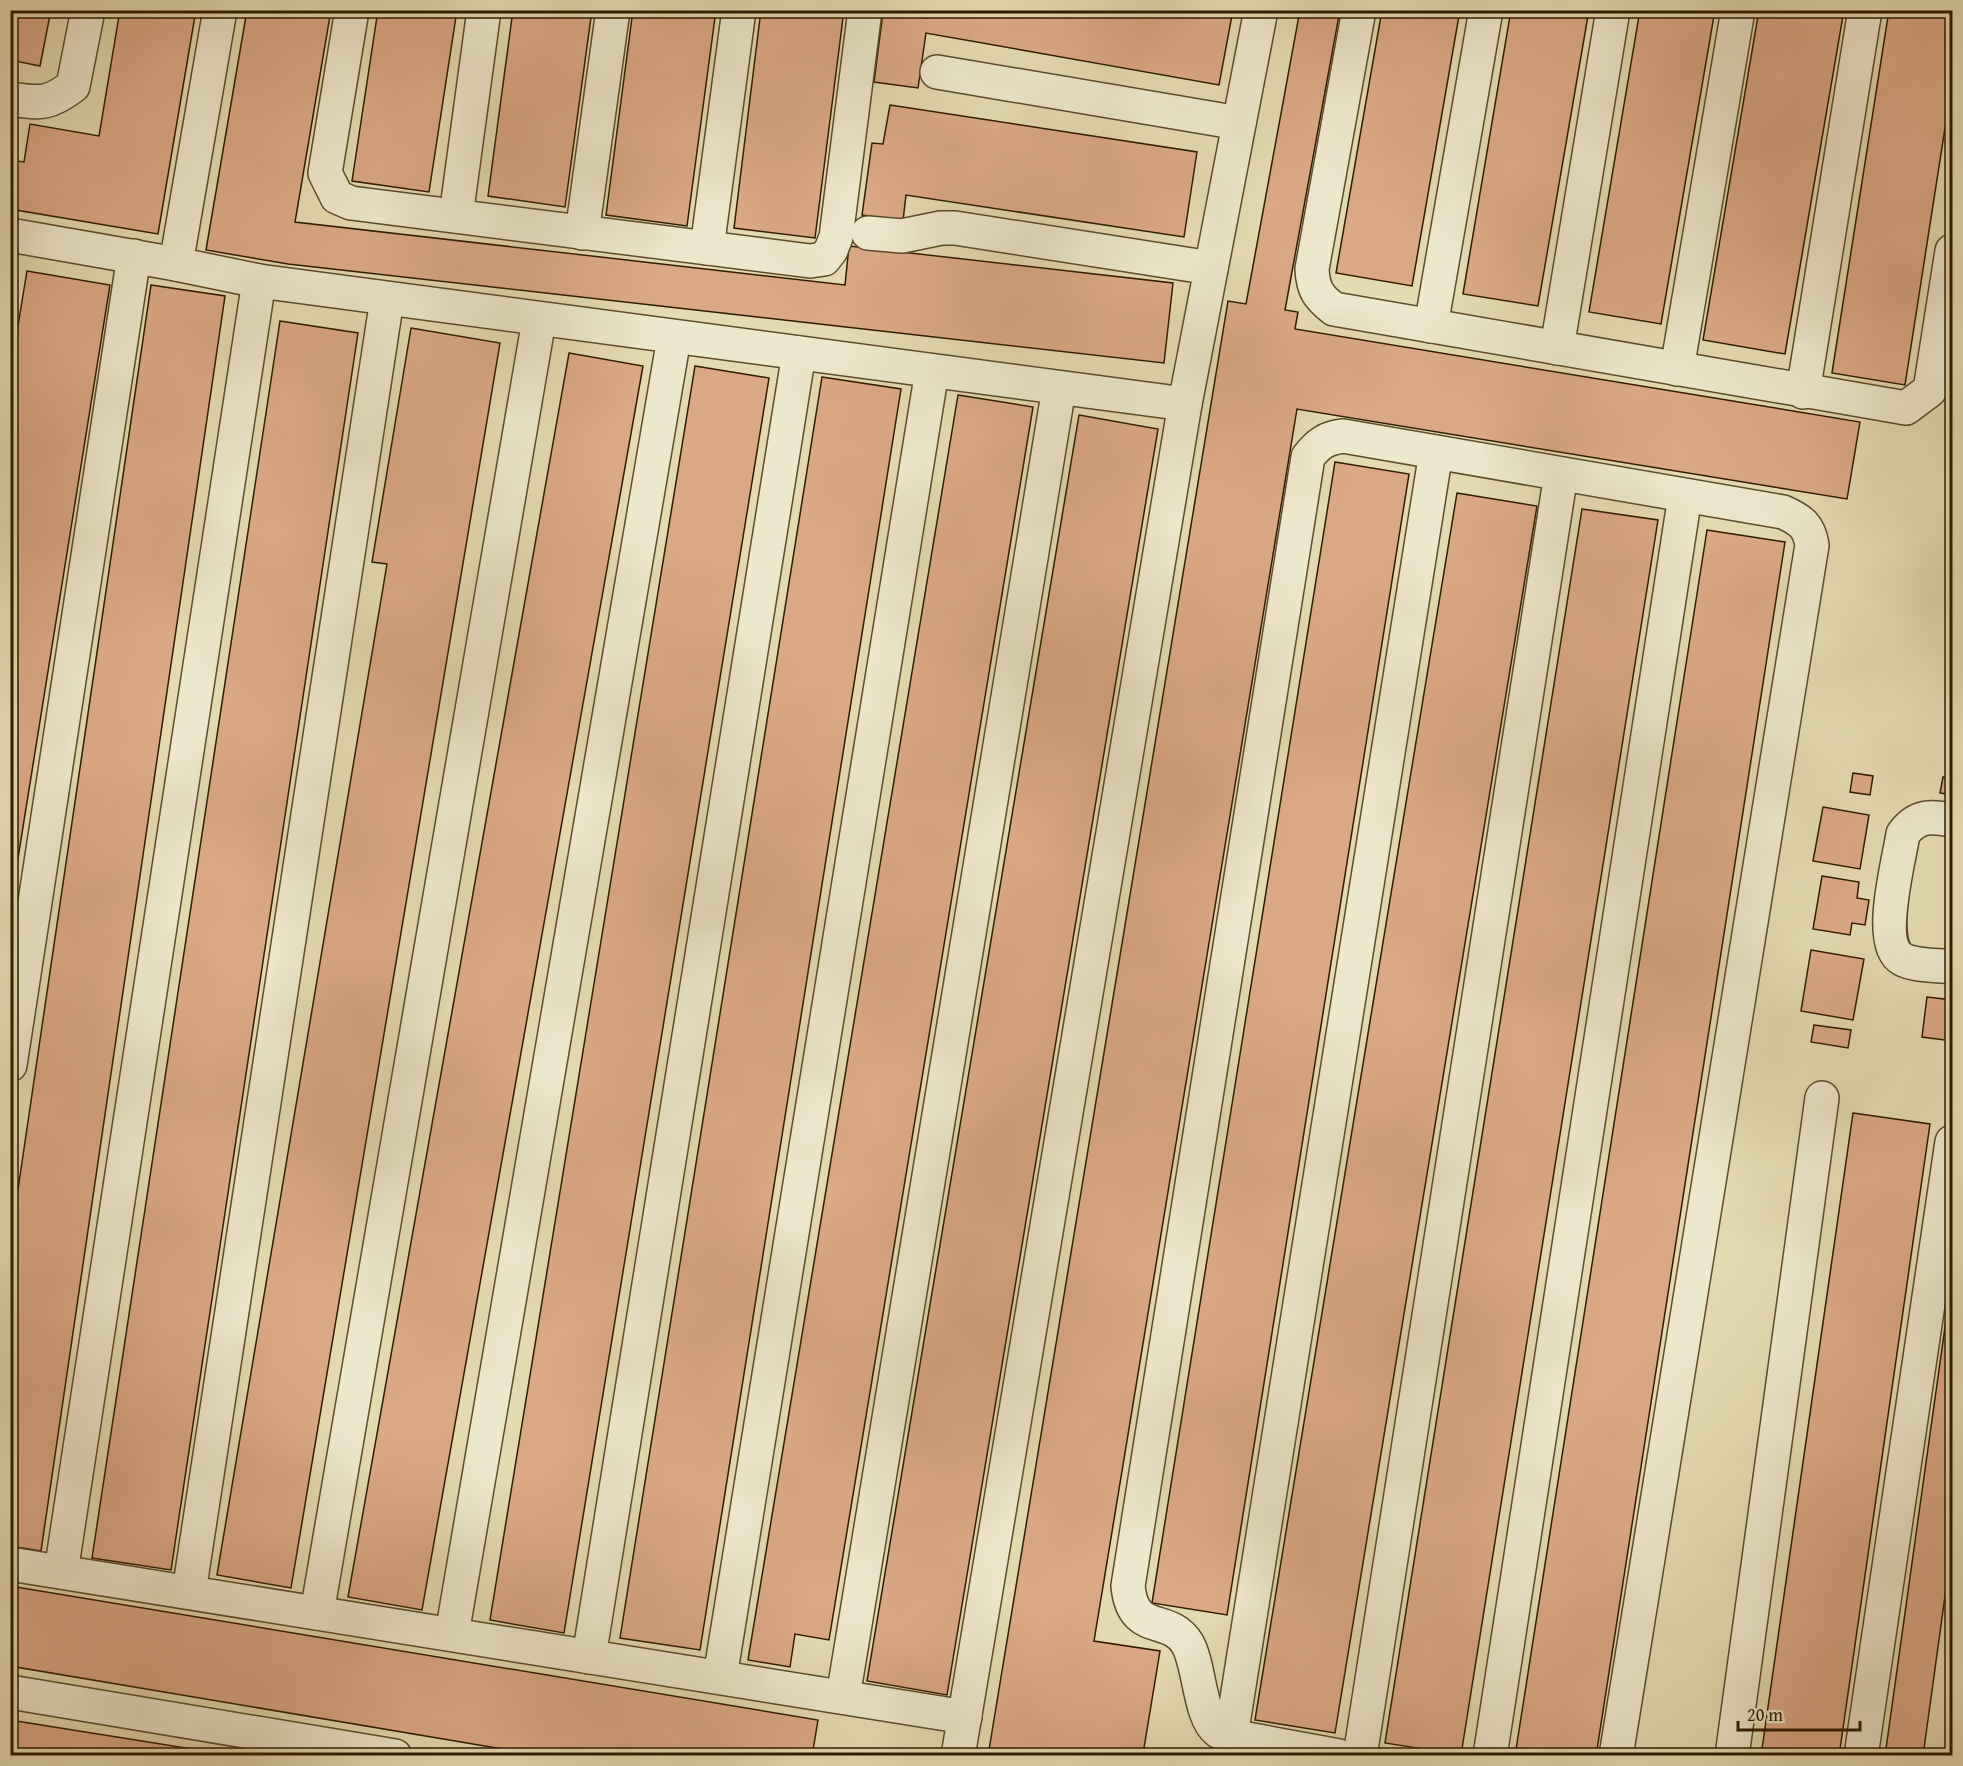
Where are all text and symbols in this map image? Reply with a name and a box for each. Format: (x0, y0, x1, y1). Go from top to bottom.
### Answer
scale bar (1738, 1694, 1860, 1732)
text: 20 m (1747, 1701, 1783, 1728)

